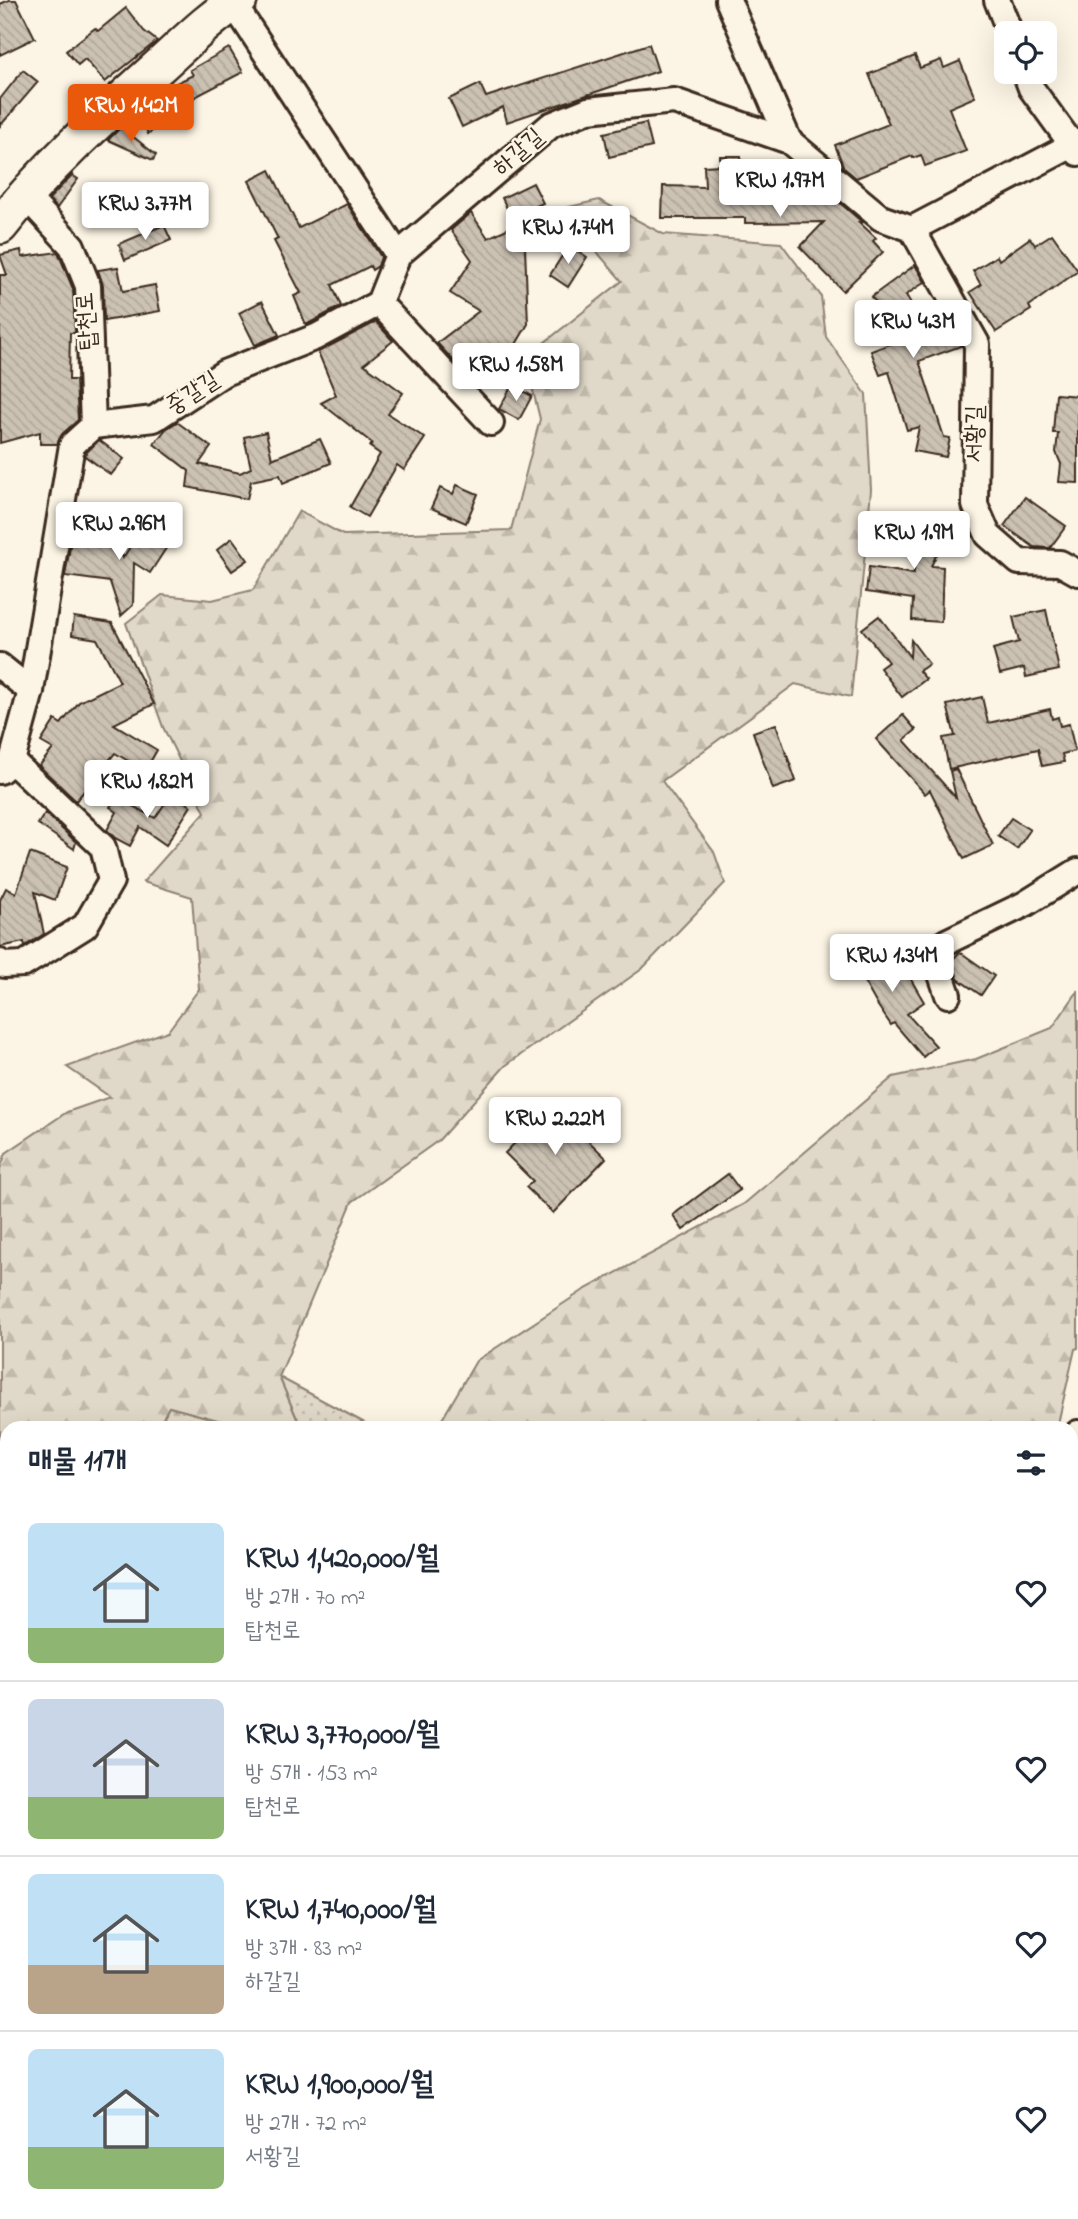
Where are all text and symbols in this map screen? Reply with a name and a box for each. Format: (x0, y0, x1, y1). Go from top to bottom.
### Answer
map controls (994, 21, 1057, 84)
button: locate (994, 21, 1057, 84)
pin: KRW 1.42M (51, 85, 211, 144)
text: KRW 1.42M (84, 90, 178, 123)
street label: 하갈길 (486, 121, 552, 185)
pin: KRW 1.97M (700, 160, 860, 219)
text: KRW 1.97M (735, 165, 825, 198)
pin: KRW 3.77M (65, 182, 225, 242)
text: KRW 3.77M (98, 188, 192, 221)
pin: KRW 1.74M (488, 206, 648, 266)
text: KRW 1.74M (522, 212, 614, 245)
street label: 탑천로 (69, 291, 107, 351)
pin: KRW 4.3M (841, 300, 985, 360)
text: KRW 4.3M (870, 306, 956, 339)
pin: KRW 1.58M (436, 344, 596, 403)
text: KRW 1.58M (468, 349, 564, 382)
street label: 중갈길 (159, 364, 227, 424)
street label: 서황길 (958, 405, 994, 463)
pin: KRW 2.96M (39, 503, 199, 562)
text: KRW 2.96M (72, 508, 166, 541)
pin: KRW 1.9M (842, 512, 986, 571)
text: KRW 1.9M (874, 517, 954, 550)
pin: KRW 1.82M (67, 760, 227, 820)
text: KRW 1.82M (100, 766, 194, 799)
pin: KRW 1.34M (812, 934, 972, 994)
text: KRW 1.34M (846, 940, 938, 973)
pin: KRW 2.22M (475, 1098, 635, 1157)
text: KRW 2.22M (505, 1103, 605, 1136)
text: 매물 11개 (28, 1441, 127, 1485)
icon: filters (1012, 1444, 1050, 1482)
text: KRW 1,420,000/월 (245, 1538, 439, 1582)
icon: home (84, 1551, 168, 1635)
icon: heart (1012, 1574, 1050, 1612)
text: 방 2개 · 70 m² (245, 1582, 365, 1615)
text: 탑천로 (245, 1615, 301, 1648)
text: KRW 3,770,000/월 (245, 1714, 440, 1758)
icon: home (84, 1727, 168, 1811)
icon: heart (1012, 1750, 1050, 1788)
text: 방 5개 · 153 m² (245, 1758, 378, 1791)
text: 탑천로 (245, 1791, 301, 1824)
text: KRW 1,740,000/월 (245, 1889, 437, 1933)
icon: home (84, 1902, 168, 1986)
icon: heart (1012, 1925, 1050, 1963)
text: 방 3개 · 83 m² (245, 1933, 362, 1966)
text: 하갈길 (245, 1966, 301, 1999)
text: KRW 1,900,000/월 (245, 2064, 434, 2108)
icon: home (84, 2077, 168, 2161)
icon: heart (1012, 2100, 1050, 2138)
text: 방 2개 · 72 m² (245, 2108, 367, 2141)
text: 서황길 (245, 2141, 301, 2174)

